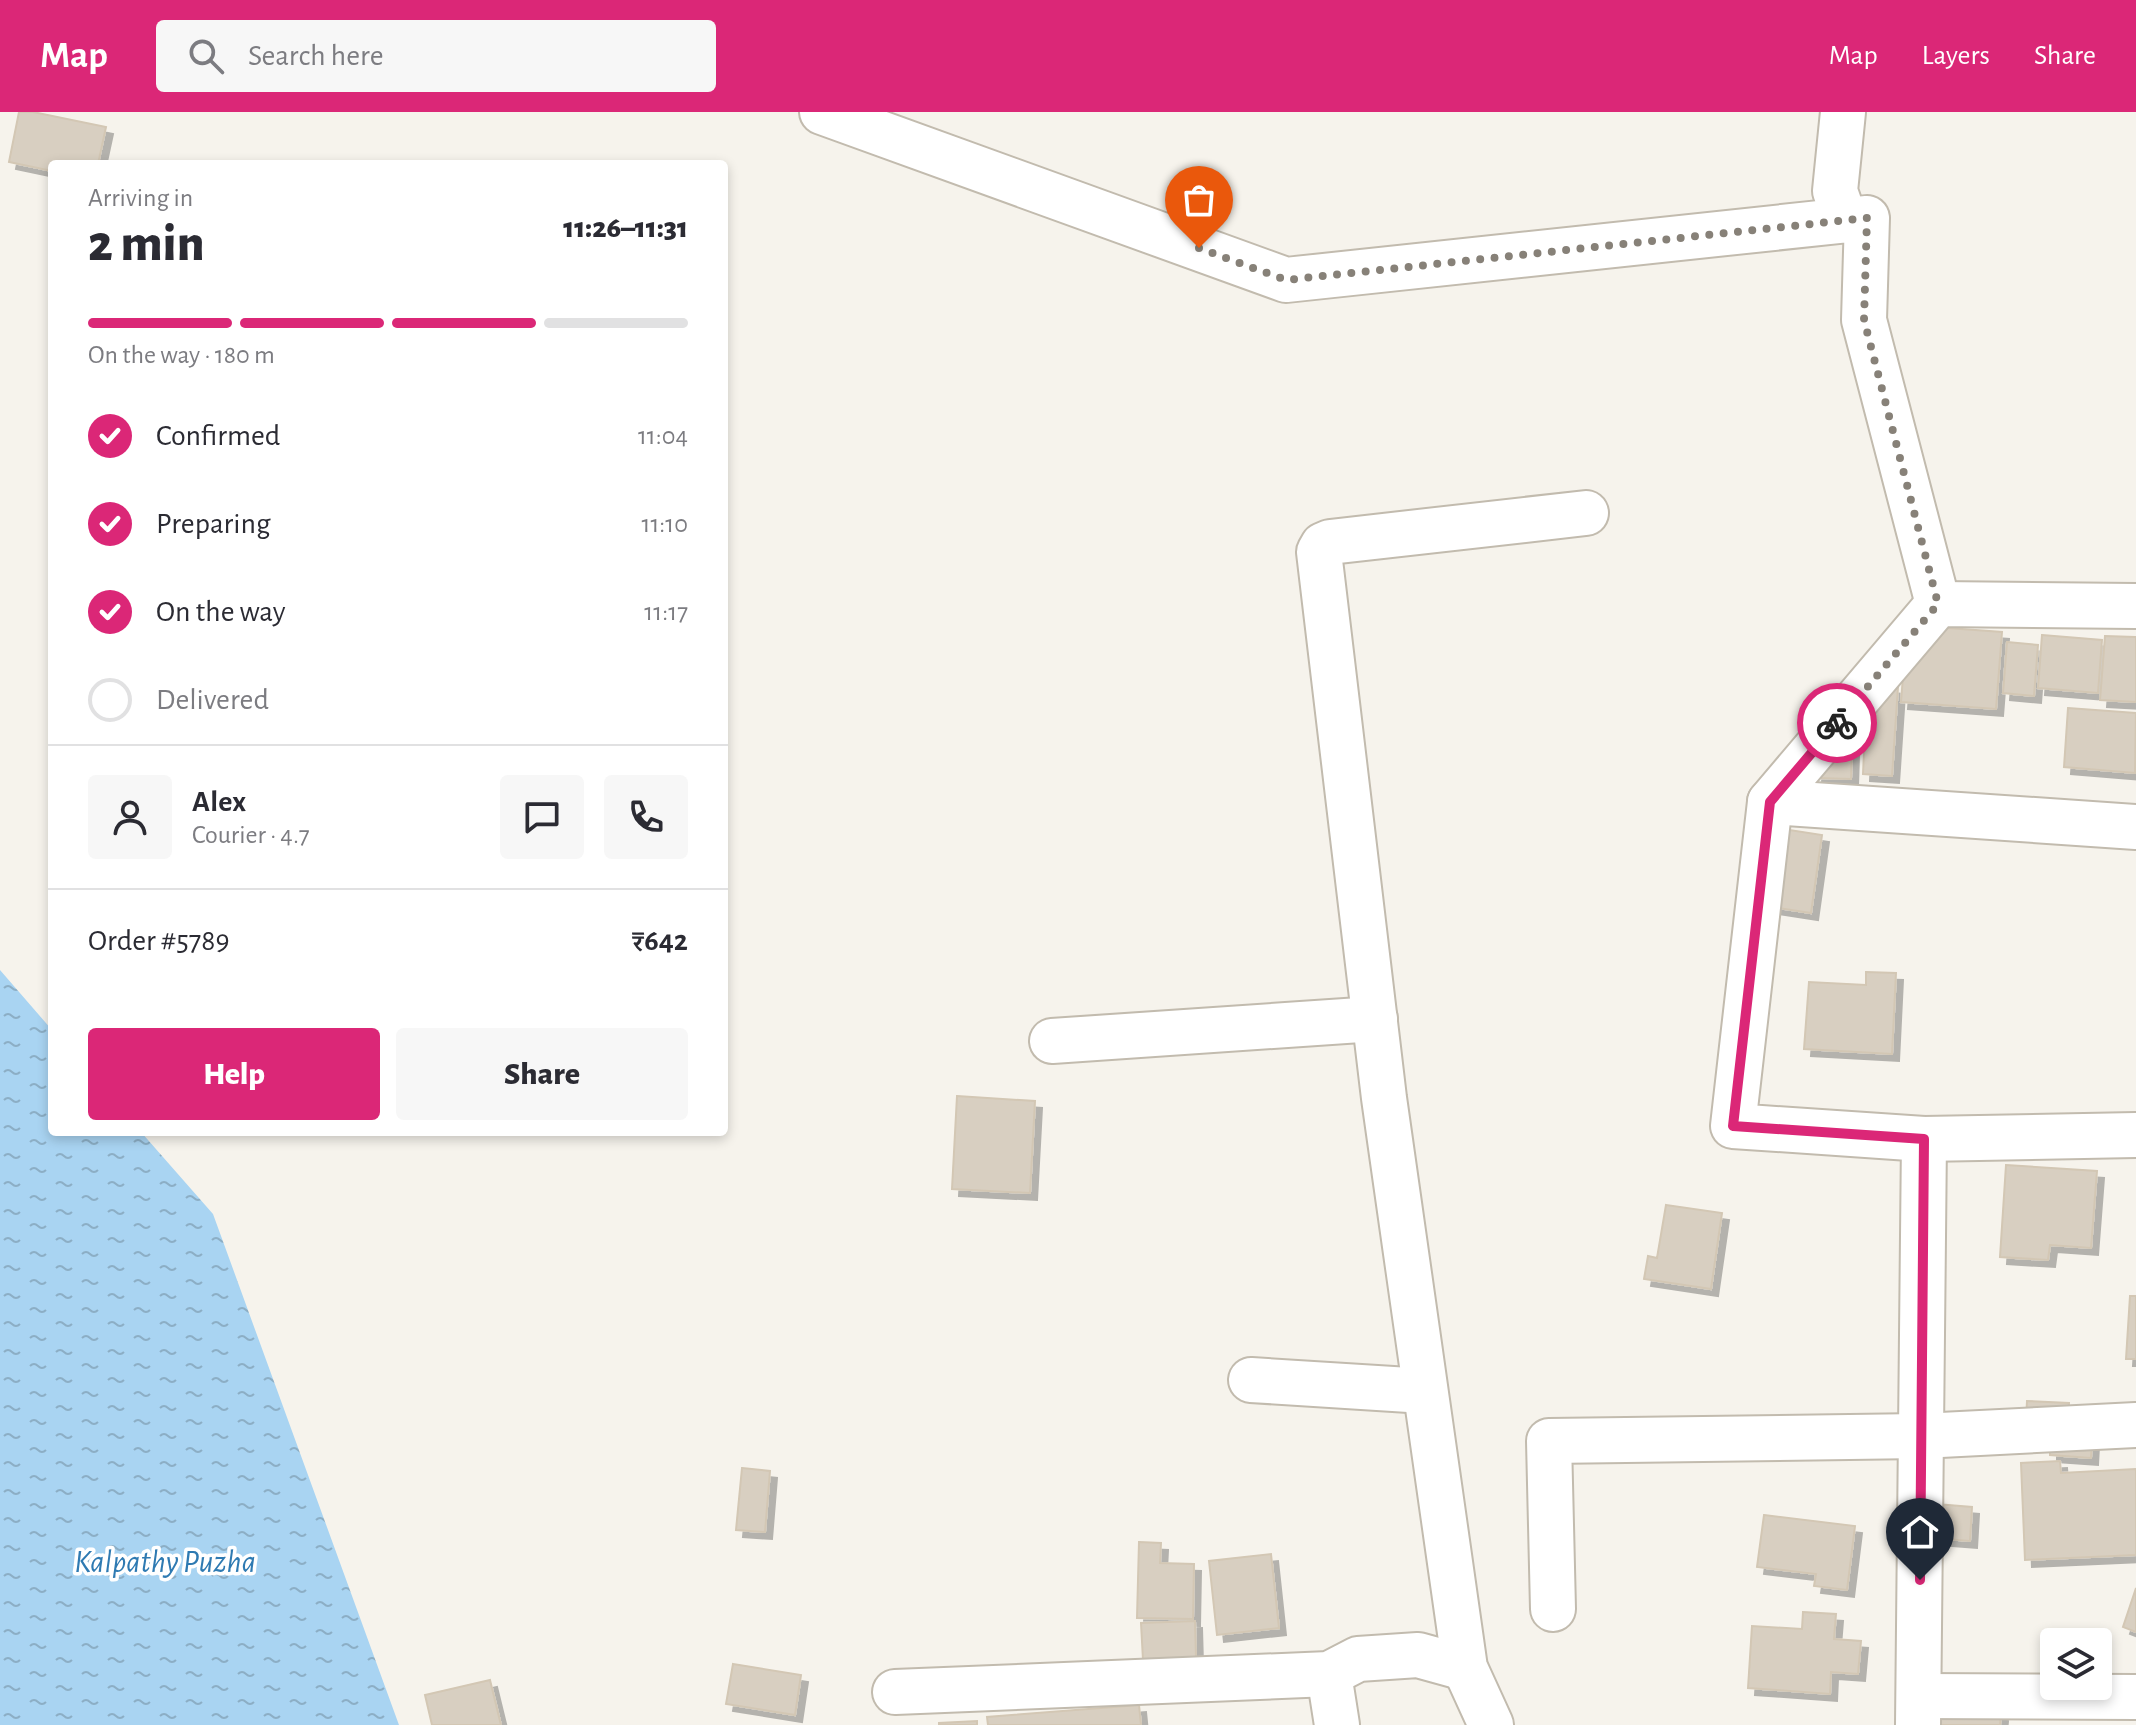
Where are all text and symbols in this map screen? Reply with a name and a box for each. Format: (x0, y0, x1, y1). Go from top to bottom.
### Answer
search box (156, 20, 716, 92)
icon: search (184, 34, 228, 78)
text: Map (40, 37, 108, 75)
text: Search here (248, 41, 384, 71)
text: Map (1829, 42, 1878, 70)
text: Layers (1922, 42, 1990, 70)
text: Share (2034, 42, 2096, 70)
pin (1165, 166, 1233, 248)
icon: bag (1177, 178, 1221, 222)
text: Arriving in (88, 185, 193, 211)
text: 11:26–11:31 (563, 213, 688, 243)
text: 2 min (88, 218, 204, 270)
text: On the way · 180 m (88, 342, 275, 368)
icon: check (88, 414, 132, 458)
text: Confirmed (156, 421, 280, 451)
text: 11:04 (638, 423, 688, 449)
icon: check (88, 502, 132, 546)
text: Preparing (156, 509, 271, 539)
text: 11:10 (641, 511, 688, 537)
icon: check (88, 590, 132, 634)
text: On the way (156, 597, 285, 627)
text: 11:17 (644, 599, 688, 625)
courier (1797, 683, 1877, 763)
text: Delivered (156, 685, 269, 715)
icon: bike (1815, 701, 1859, 745)
button: person (88, 775, 172, 859)
button: chat (500, 775, 584, 859)
button: phone (604, 775, 688, 859)
text: Alex (192, 787, 246, 817)
text: Courier · 4.7 (192, 822, 310, 848)
text: Order #5789 (88, 926, 230, 956)
text: ₹642 (632, 926, 688, 956)
button: Help (88, 1028, 380, 1120)
button: Share (396, 1028, 688, 1120)
pin (1886, 1498, 1954, 1580)
icon: home (1898, 1510, 1942, 1554)
water label: Kalpathy Puzha (74, 1546, 256, 1579)
map controls (2040, 1628, 2112, 1700)
button: layers (2040, 1628, 2112, 1700)

